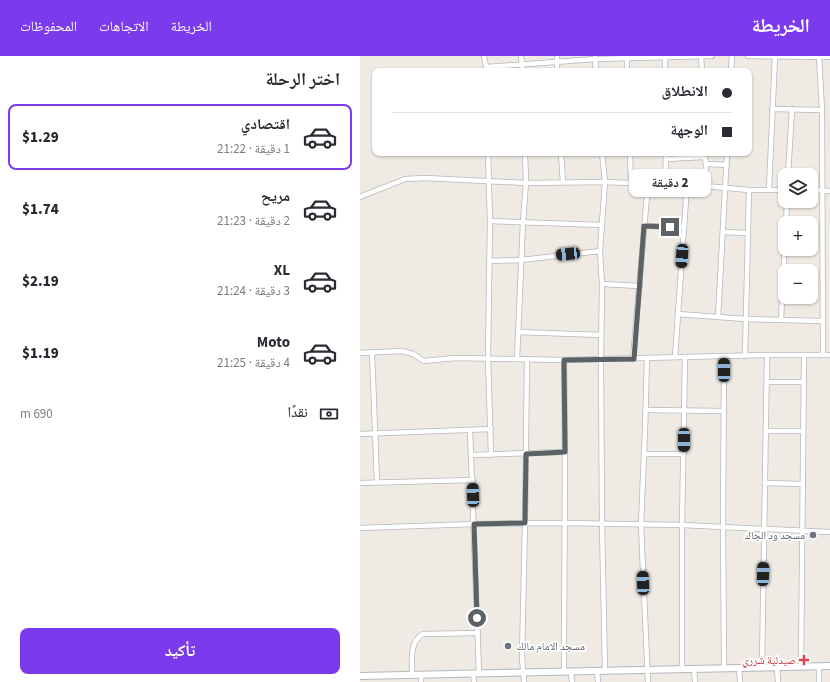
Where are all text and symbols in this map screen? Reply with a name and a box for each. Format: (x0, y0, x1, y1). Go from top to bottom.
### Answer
text: الخريطة (752, 13, 810, 40)
text: المحفوظات (20, 17, 77, 37)
text: الاتجاهات (99, 17, 149, 37)
text: الخريطة (171, 17, 212, 37)
text: اختر الرحلة (265, 67, 340, 92)
text: الانطلاق (662, 81, 708, 102)
text: اقتصادي (241, 114, 290, 135)
icon: car (302, 119, 338, 155)
text: الوجهة (670, 120, 708, 141)
text: $1.29 (22, 127, 59, 148)
text: 1 دقيقة · 21:22 (217, 140, 290, 158)
map controls (778, 168, 818, 304)
button: layers (778, 168, 818, 208)
callout: 2 دقيقة (629, 169, 711, 197)
text: 2 دقيقة (652, 174, 688, 192)
text: مريح (261, 186, 290, 207)
icon: car (302, 191, 338, 227)
text: $1.74 (22, 199, 59, 220)
text: 2 دقيقة · 21:23 (217, 212, 290, 230)
button: + (778, 216, 818, 256)
route end (661, 218, 679, 236)
car (675, 244, 689, 268)
car (555, 247, 581, 261)
text: XL (274, 260, 290, 281)
icon: car (302, 263, 338, 299)
button: − (778, 264, 818, 304)
text: $2.19 (22, 271, 59, 292)
text: 3 دقيقة · 21:24 (217, 282, 290, 300)
text: Moto (257, 332, 290, 353)
icon: car (302, 335, 338, 371)
text: $1.19 (22, 343, 59, 364)
text: 4 دقيقة · 21:25 (217, 354, 290, 372)
car (718, 358, 730, 382)
text: نقدًا (287, 402, 308, 423)
icon: cash (318, 403, 340, 425)
text: 690 m (20, 405, 53, 423)
car (678, 428, 690, 452)
car (467, 483, 479, 507)
place label: مسجد ود الجاك (745, 528, 805, 543)
marker: مسجد ود الجاك (808, 530, 818, 540)
car (757, 562, 769, 586)
car (637, 571, 649, 595)
route start (468, 609, 486, 627)
button: تأكيد (20, 628, 340, 674)
place label: مسجد الامام مالك (516, 639, 585, 654)
marker: مسجد الامام مالك (503, 641, 513, 651)
place label: صيدلية شرري (742, 653, 796, 668)
marker: صيدلية شرري (799, 655, 809, 665)

